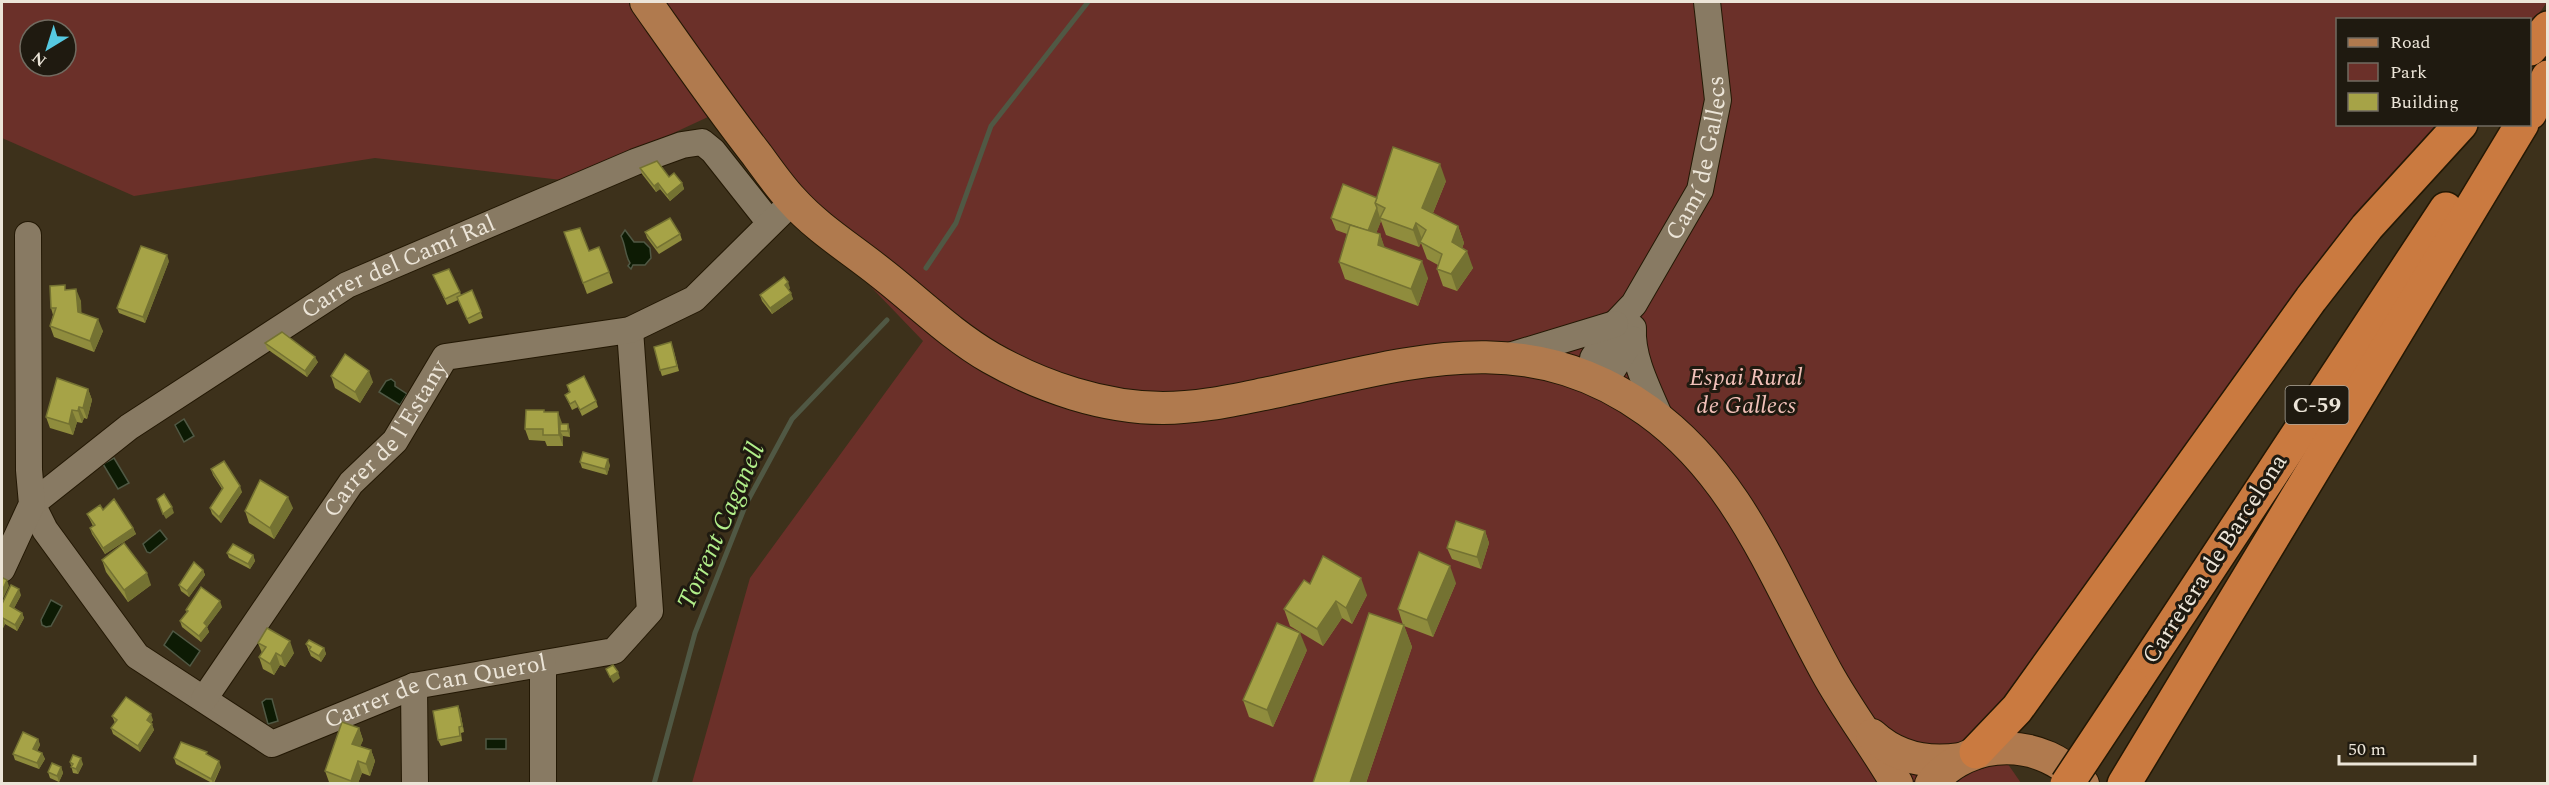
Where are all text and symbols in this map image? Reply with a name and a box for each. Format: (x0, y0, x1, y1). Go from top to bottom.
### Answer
north arrow (18, 18, 78, 78)
legend (2336, 18, 2531, 126)
text: Road (2390, 29, 2431, 56)
text: N (27, 46, 52, 73)
text: Park (2390, 59, 2427, 86)
street label: Camí de Gallecs (1656, 74, 1736, 248)
text: Building (2390, 89, 2459, 116)
street label: Carrer del Camí Ral (294, 206, 501, 328)
street label: Carrer de l'Estany (314, 352, 458, 525)
park label: Espai Rural de Gallecs (1689, 360, 1803, 424)
road number: C-59 (2286, 386, 2348, 424)
water label: Torrent Caganell (666, 436, 776, 616)
street label: Carretera de Barcelona (2133, 447, 2297, 671)
street label: Carrer de Can Querol (319, 645, 549, 739)
scale bar (2339, 728, 2476, 766)
text: 50 m (2348, 736, 2386, 763)

